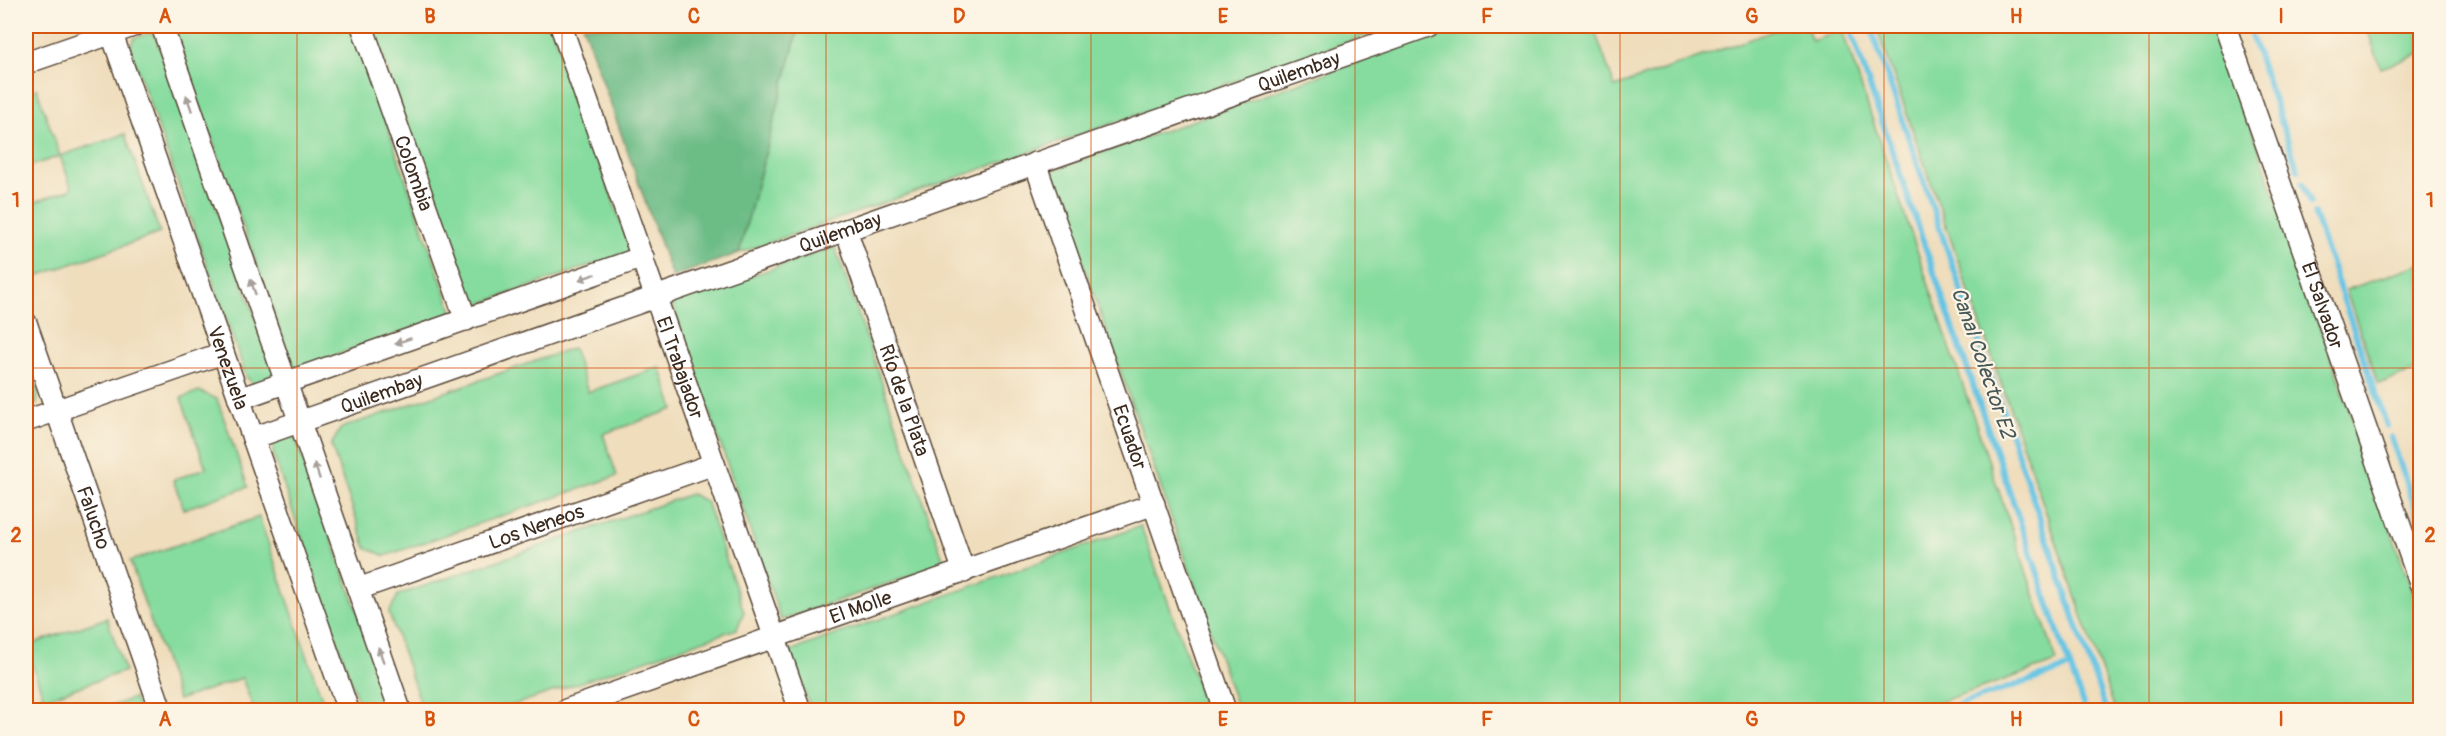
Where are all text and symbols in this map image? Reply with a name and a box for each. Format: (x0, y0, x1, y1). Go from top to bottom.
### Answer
text: A (159, 4, 172, 29)
text: B (424, 4, 436, 29)
text: C (688, 4, 700, 29)
text: D (953, 4, 966, 29)
text: E (1218, 4, 1229, 29)
text: F (1481, 4, 1493, 29)
text: G (1745, 4, 1759, 29)
text: H (2010, 4, 2023, 29)
text: I (2278, 4, 2284, 29)
street label: Quilembay (1254, 45, 1344, 97)
one-way arrow (183, 94, 193, 112)
street label: Colombia (389, 132, 439, 214)
text: 1 (12, 188, 20, 213)
text: 1 (2426, 188, 2434, 213)
street label: Quilembay (795, 206, 885, 258)
street label: El Salvador (2296, 258, 2350, 352)
one-way arrow (578, 272, 596, 282)
one-way arrow (247, 278, 257, 296)
water label: Canal Colector E2 (1945, 284, 2022, 444)
street label: El Trabajador (651, 313, 710, 422)
street label: Venezuela (202, 323, 255, 413)
one-way arrow (394, 337, 412, 347)
street label: Río de la Plata (874, 341, 936, 459)
street label: Quilembay (337, 367, 426, 419)
street label: Ecuador (1107, 401, 1153, 473)
one-way arrow (311, 462, 321, 480)
street label: Falucho (71, 483, 116, 553)
street label: Los Neneos (485, 498, 587, 555)
text: 2 (10, 523, 22, 548)
text: 2 (2424, 523, 2436, 548)
street label: El Molle (826, 584, 895, 629)
one-way arrow (375, 646, 385, 664)
text: A (159, 707, 172, 732)
text: B (424, 707, 436, 732)
text: C (688, 707, 700, 732)
text: D (953, 707, 966, 732)
text: E (1218, 707, 1229, 732)
text: F (1481, 707, 1493, 732)
text: G (1745, 707, 1759, 732)
text: H (2010, 707, 2023, 732)
text: I (2278, 707, 2284, 732)

